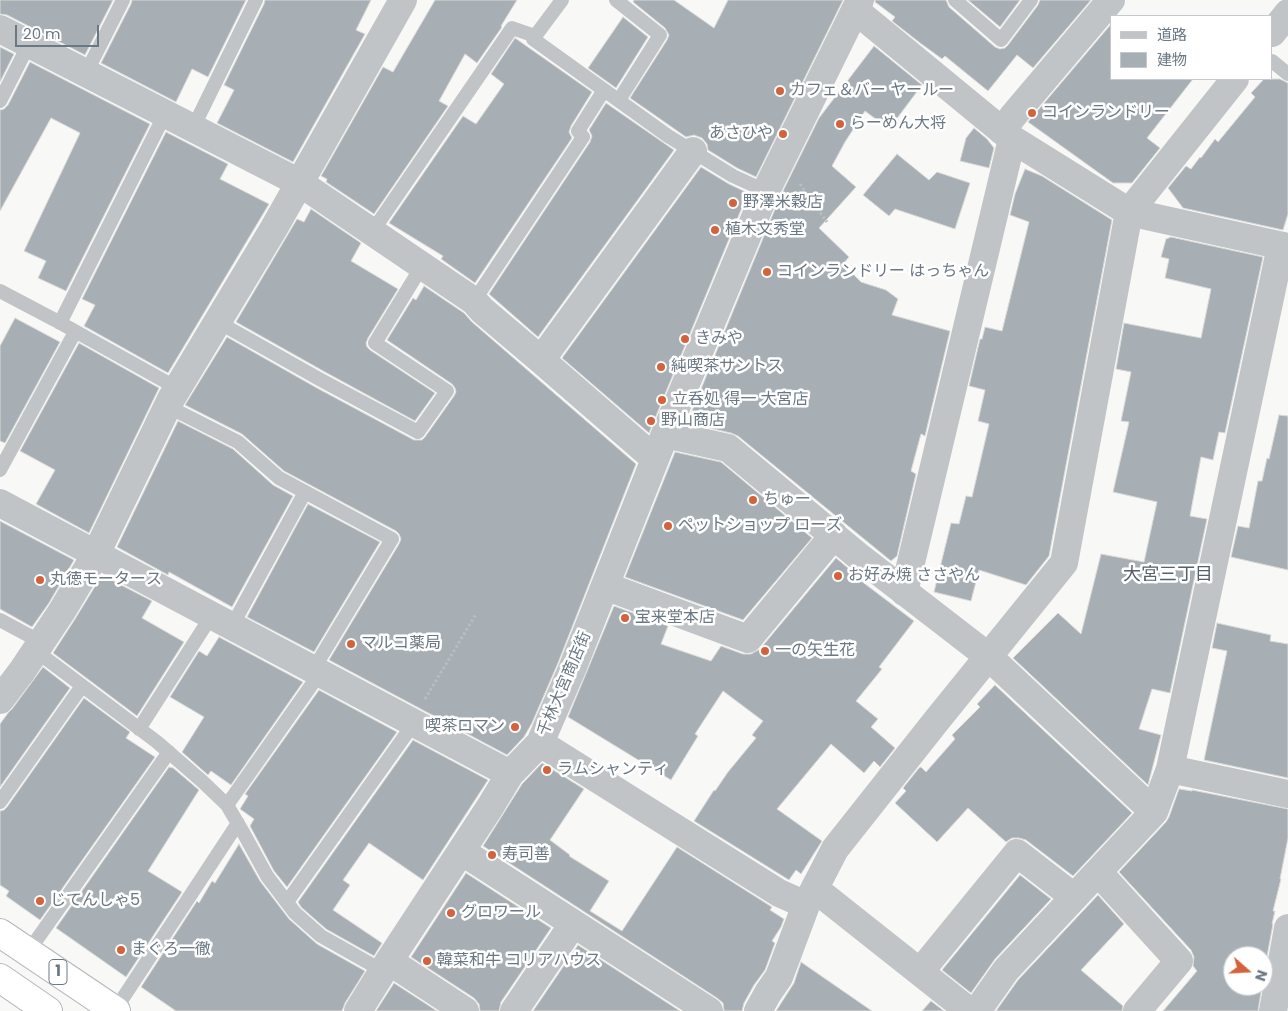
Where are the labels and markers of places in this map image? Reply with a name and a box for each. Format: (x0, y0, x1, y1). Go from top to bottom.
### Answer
place label: カフェ＆バー ヤールー (790, 81, 954, 101)
marker: カフェ＆バー ヤールー (774, 85, 786, 97)
place label: コインランドリー (1042, 103, 1170, 123)
marker: コインランドリー (1026, 107, 1038, 119)
place label: らーめん大将 (850, 114, 946, 134)
marker: らーめん大将 (834, 118, 846, 130)
place label: あさひや (709, 124, 773, 144)
marker: あさひや (777, 128, 789, 140)
place label: 野澤米穀店 (743, 193, 823, 213)
marker: 野澤米穀店 (727, 197, 739, 209)
place label: 植木文秀堂 (725, 220, 805, 240)
marker: 植木文秀堂 (709, 224, 721, 236)
place label: コインランドリー はっちゃん (777, 262, 989, 282)
marker: コインランドリー はっちゃん (761, 266, 773, 278)
place label: きみや (695, 329, 743, 349)
marker: きみや (679, 333, 691, 345)
place label: 純喫茶サントス (671, 357, 783, 377)
marker: 純喫茶サントス (655, 361, 667, 373)
place label: 立呑処 得一 大宮店 (672, 390, 809, 410)
marker: 立呑処 得一 大宮店 (656, 394, 668, 406)
place label: 野山商店 (661, 411, 725, 431)
marker: 野山商店 (645, 415, 657, 427)
place label: ちゅー (763, 490, 811, 510)
marker: ちゅー (747, 494, 759, 506)
place label: ペットショップ ローズ (678, 516, 842, 536)
marker: ペットショップ ローズ (662, 520, 674, 532)
place label: お好み焼 ささやん (848, 566, 980, 586)
place label: 丸徳モータース (50, 570, 162, 590)
marker: お好み焼 ささやん (832, 570, 844, 582)
marker: 丸徳モータース (34, 574, 46, 586)
place label: 宝来堂本店 (635, 608, 715, 628)
marker: 宝来堂本店 (619, 612, 631, 624)
place label: マルコ薬局 (361, 634, 441, 654)
marker: マルコ薬局 (345, 638, 357, 650)
place label: 一の矢生花 (775, 641, 855, 661)
marker: 一の矢生花 (759, 645, 771, 657)
place label: 喫茶ロマン (425, 717, 505, 737)
marker: 喫茶ロマン (509, 721, 521, 733)
place label: ラムシャンティ (557, 760, 669, 780)
marker: ラムシャンティ (541, 764, 553, 776)
place label: 寿司善 (502, 845, 550, 865)
marker: 寿司善 (486, 849, 498, 861)
place label: じてんしゃ5 (50, 891, 140, 911)
marker: じてんしゃ5 (34, 895, 46, 907)
place label: グロワール (461, 903, 541, 923)
marker: グロワール (445, 907, 457, 919)
place label: まぐろ一徹 (131, 940, 211, 960)
marker: まぐろ一徹 (115, 944, 127, 956)
place label: 韓菜和牛 コリアハウス (437, 951, 601, 971)
marker: 韓菜和牛 コリアハウス (421, 955, 433, 967)

